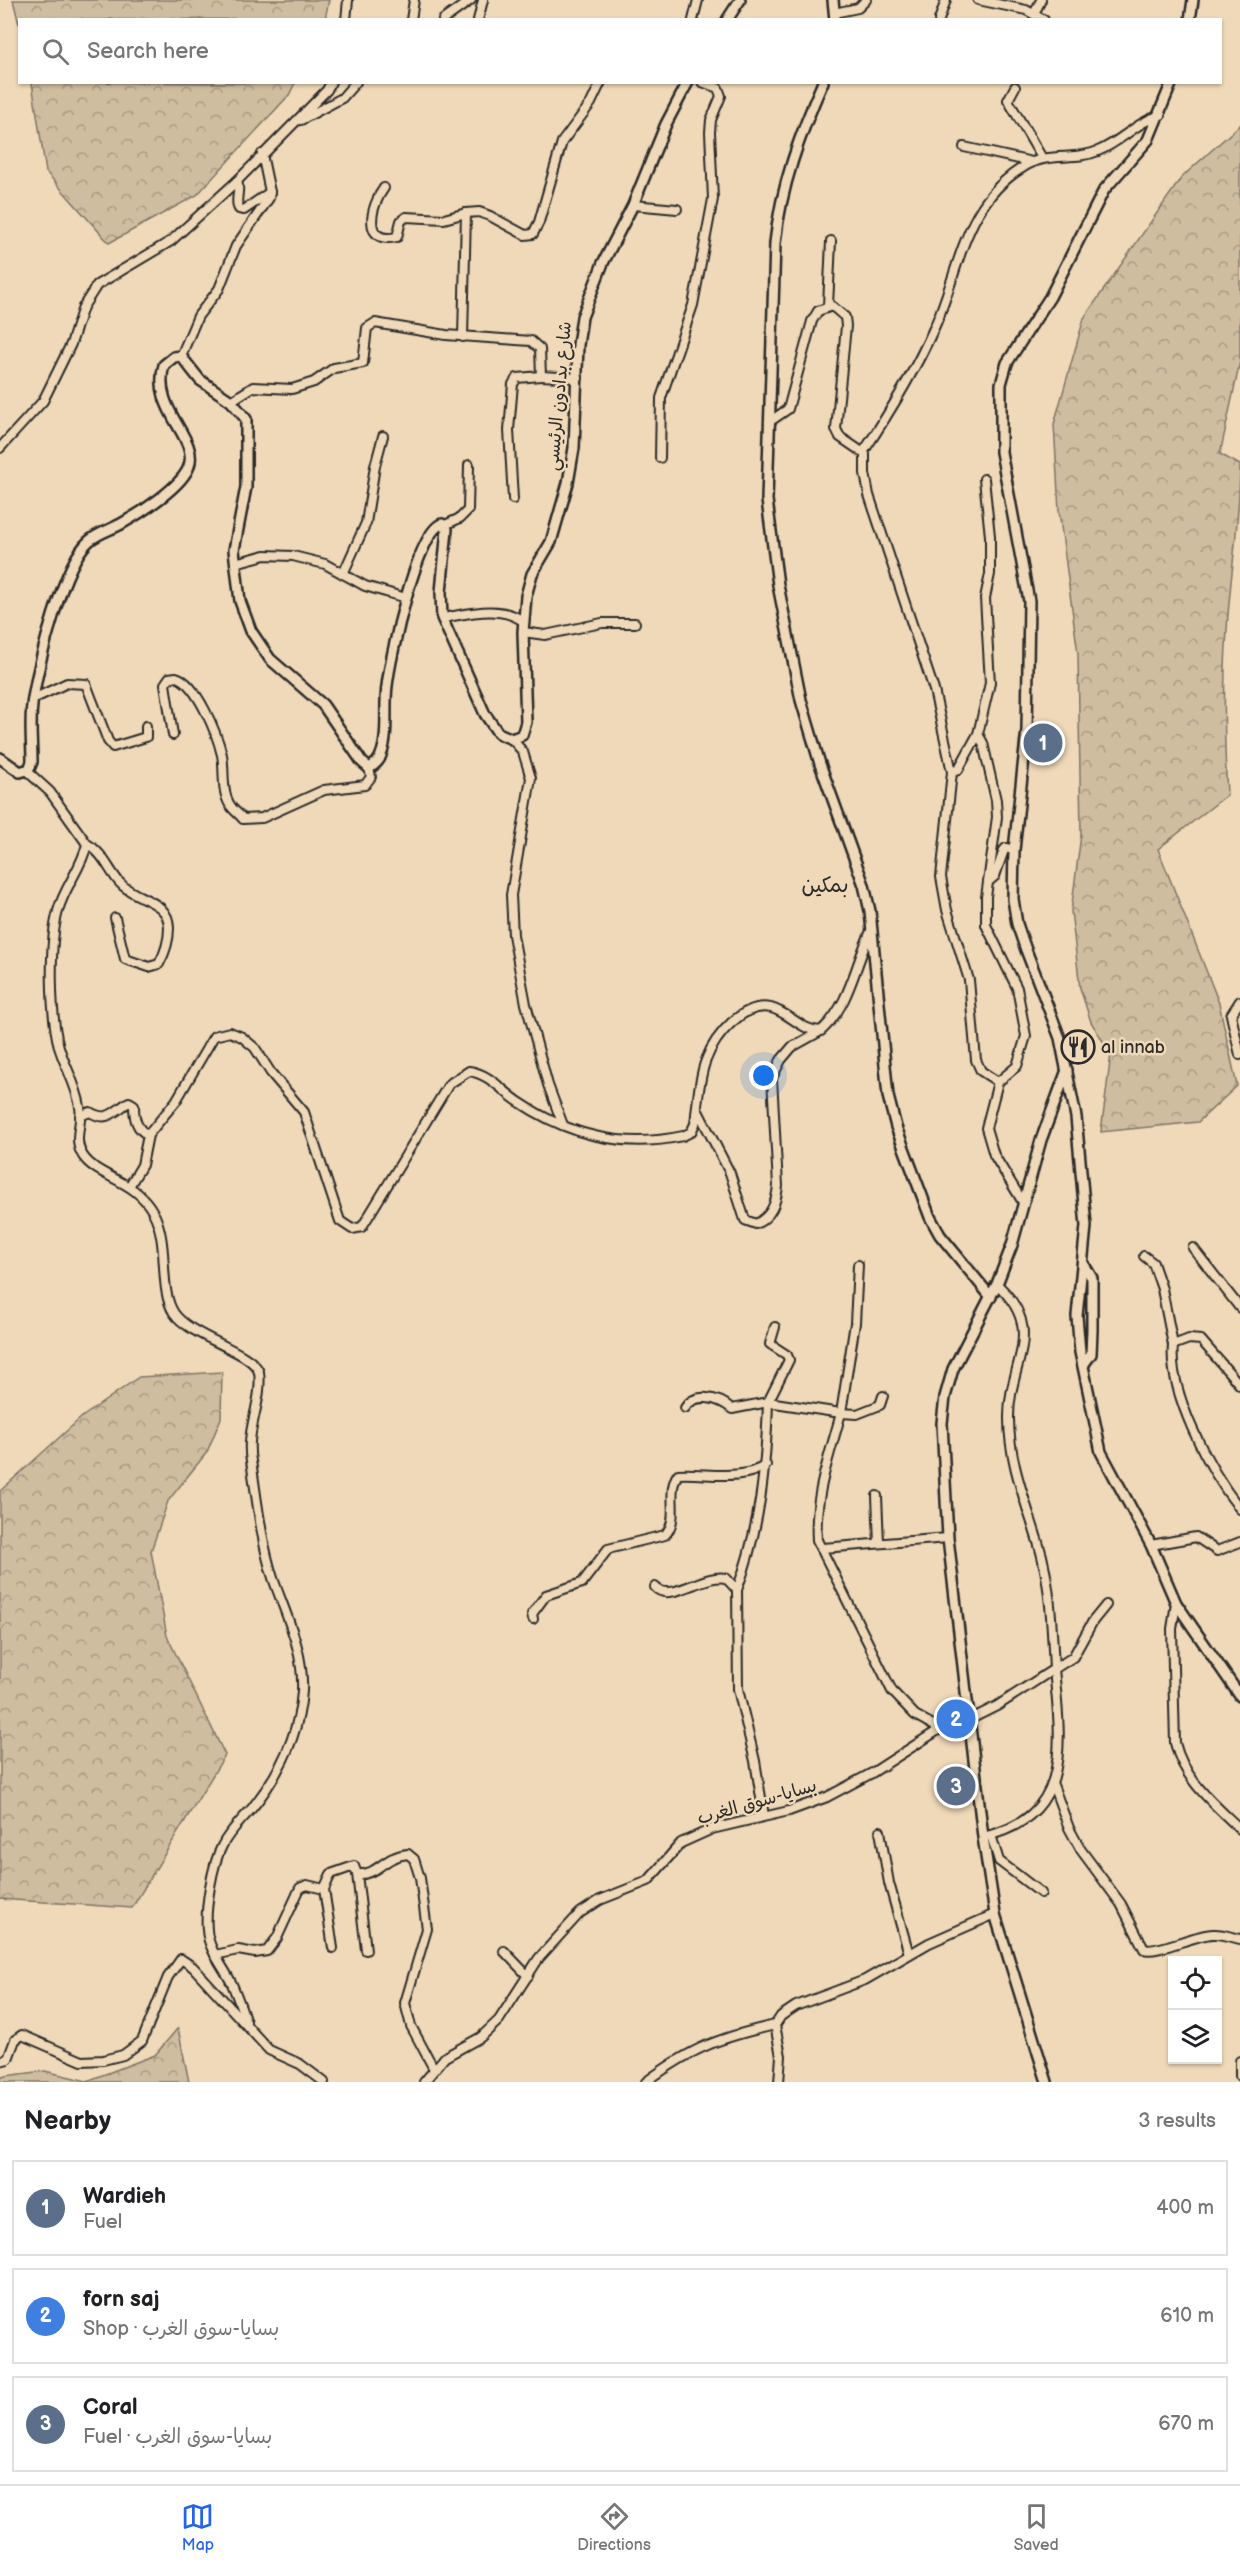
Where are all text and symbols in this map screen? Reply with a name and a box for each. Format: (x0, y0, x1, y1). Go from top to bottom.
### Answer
search box (18, 18, 1222, 84)
icon: search (39, 35, 72, 68)
text: Search here (87, 38, 209, 65)
street label: شارع بدادون الرئيسي (542, 320, 581, 472)
pin: 1 (1024, 720, 1062, 766)
district label: بمكين (802, 873, 849, 898)
restaurant icon: al innab (1060, 1029, 1096, 1065)
place label: al innab (1101, 1037, 1165, 1058)
your location (749, 1061, 778, 1090)
pin: 2 (936, 1696, 976, 1742)
pin: 3 (936, 1764, 976, 1808)
street label: بسايا-سوق الغرب (695, 1775, 819, 1829)
map controls (1168, 1956, 1222, 2064)
button: locate (1168, 1956, 1222, 2010)
button: layers (1168, 2010, 1222, 2064)
text: Nearby (24, 2106, 111, 2137)
text: 3 results (1138, 2109, 1216, 2133)
text: Wardieh (83, 2183, 166, 2210)
text: 1 (41, 2196, 50, 2220)
text: 400 m (1156, 2196, 1214, 2220)
text: Fuel (83, 2210, 122, 2234)
text: forn saj (83, 2286, 159, 2313)
text: 2 (40, 2304, 51, 2328)
text: 610 m (1160, 2304, 1214, 2328)
text: Shop · بسايا-سوق الغرب (83, 2317, 279, 2341)
text: Coral (83, 2394, 138, 2421)
text: 3 (40, 2412, 51, 2436)
text: 670 m (1158, 2412, 1214, 2436)
text: Fuel · بسايا-سوق الغرب (83, 2425, 272, 2449)
tab: Map (181, 2500, 214, 2555)
tab: Directions (577, 2500, 651, 2555)
tab: Saved (1014, 2500, 1059, 2555)

